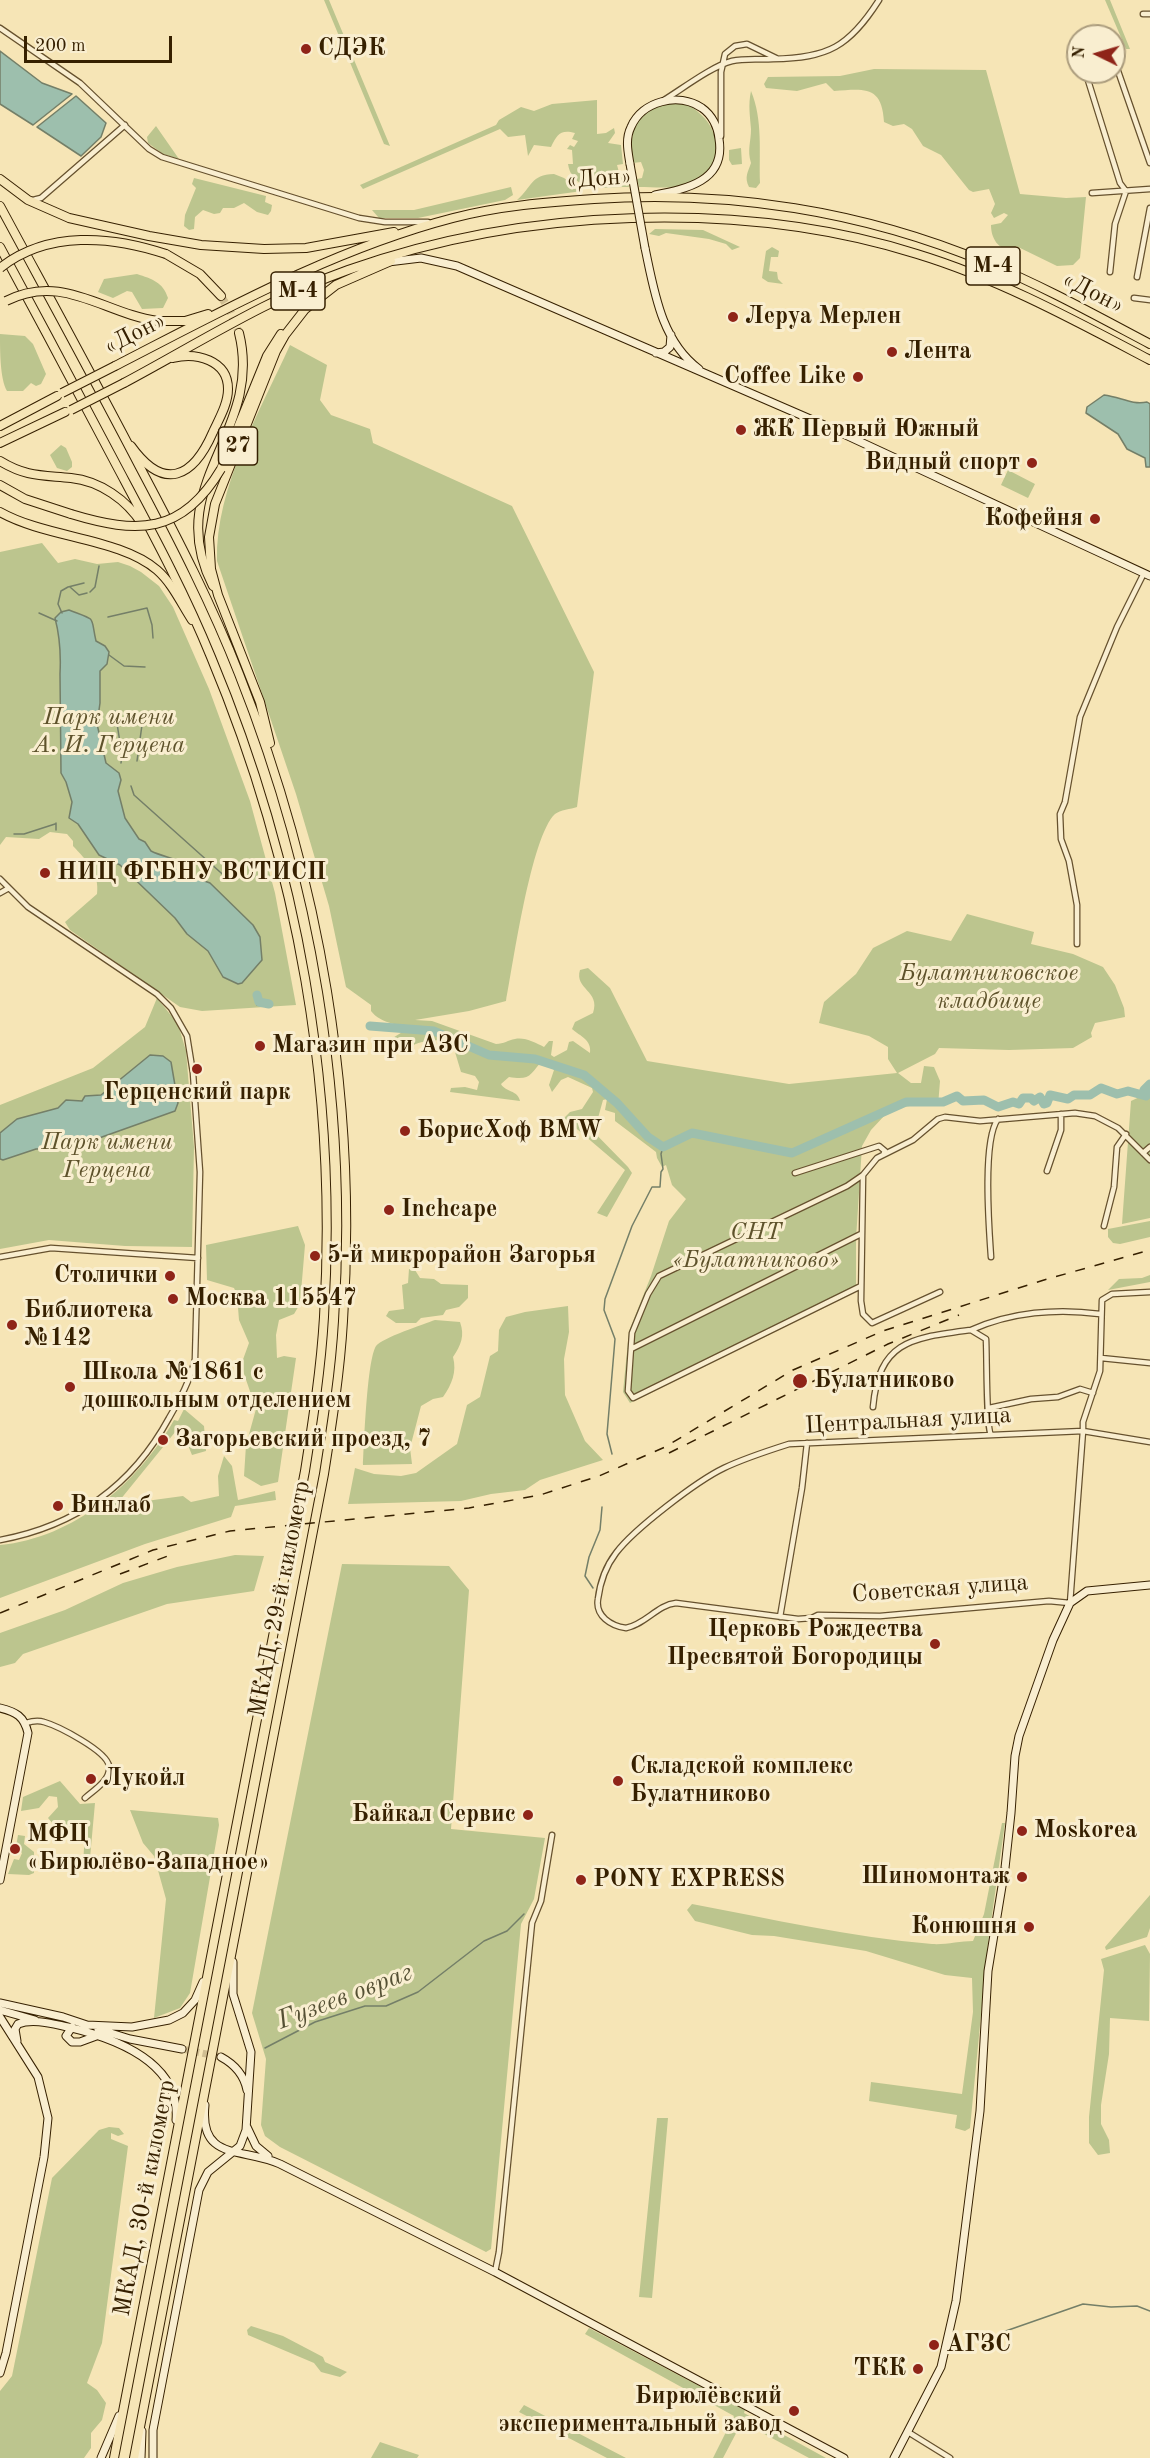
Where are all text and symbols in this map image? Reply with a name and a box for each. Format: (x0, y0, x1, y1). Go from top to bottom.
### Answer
scale bar (27, 24, 176, 62)
north arrow (1066, 24, 1126, 84)
place label: СДЭК (318, 35, 385, 63)
text: 200 m (35, 37, 86, 55)
marker: СДЭК (299, 42, 313, 56)
text: N (1072, 46, 1089, 59)
street label: «Дон» (565, 162, 633, 196)
road number: М-4 (966, 247, 1020, 285)
street label: «Дон» (1057, 265, 1129, 321)
road number: М-4 (271, 272, 325, 310)
place label: Леруа Мерлен (745, 303, 901, 331)
street label: «Дон» (99, 306, 171, 362)
marker: Леруа Мерлен (726, 310, 740, 324)
place label: Лента (904, 338, 971, 366)
marker: Лента (885, 345, 899, 359)
place label: Coffee Like (724, 363, 846, 391)
marker: Coffee Like (851, 370, 865, 384)
place label: ЖК Первый Южный (753, 416, 979, 444)
marker: ЖК Первый Южный (734, 423, 748, 437)
road number: 27 (218, 427, 258, 465)
place label: Видный спорт (865, 449, 1020, 477)
marker: Видный спорт (1025, 456, 1039, 470)
place label: Кофейня (985, 505, 1083, 533)
marker: Кофейня (1088, 512, 1102, 526)
park label: Парк имени А. И. Герцена (33, 704, 185, 760)
place label: НИЦ ФГБНУ ВСТИСП (57, 859, 326, 887)
marker: НИЦ ФГБНУ ВСТИСП (38, 866, 52, 880)
park label: Булатниковское кладбище (900, 960, 1078, 1016)
place label: Магазин при АЗС (272, 1032, 469, 1060)
marker: Магазин при АЗС (253, 1039, 267, 1053)
marker: Герценский парк (190, 1062, 204, 1076)
place label: Герценский парк (103, 1079, 291, 1107)
place label: БорисХоф BMW (417, 1117, 602, 1145)
marker: БорисХоф BMW (398, 1124, 412, 1138)
park label: Парк имени Герцена (41, 1129, 173, 1185)
place label: Inchcape (401, 1196, 497, 1224)
marker: Inchcape (382, 1203, 396, 1217)
park label: СНТ «Булатниково» (673, 1219, 839, 1275)
place label: 5-й микрорайон Загорья (327, 1242, 596, 1270)
marker: 5-й микрорайон Загорья (308, 1249, 322, 1263)
place label: Столички (54, 1262, 158, 1290)
marker: Столички (163, 1269, 177, 1283)
place label: Москва 115547 (185, 1285, 357, 1313)
marker: Москва 115547 (166, 1292, 180, 1306)
place label: Библиотека №142 (24, 1297, 153, 1353)
marker: Библиотека №142 (5, 1318, 19, 1332)
place label: Школа №1861 с дошкольным отделением (82, 1359, 351, 1415)
place label: Булатниково (814, 1367, 955, 1395)
marker: Булатниково (791, 1372, 809, 1390)
marker: Школа №1861 с дошкольным отделением (63, 1380, 77, 1394)
street label: Центральная улица (804, 1401, 1012, 1441)
place label: Загорьевский проезд, 7 (175, 1426, 431, 1454)
marker: Загорьевский проезд, 7 (156, 1433, 170, 1447)
street label: МКАД, 29-й километр (243, 1478, 317, 1720)
place label: Винлаб (70, 1492, 151, 1520)
marker: Винлаб (51, 1499, 65, 1513)
street label: Советская улица (851, 1568, 1029, 1610)
place label: Церковь Рождества Пресвятой Богородицы (667, 1616, 923, 1672)
marker: Церковь Рождества Пресвятой Богородицы (928, 1637, 942, 1651)
place label: Складской комплекс Булатниково (630, 1753, 853, 1809)
place label: Лукойл (103, 1765, 185, 1793)
marker: Лукойл (84, 1772, 98, 1786)
marker: Складской комплекс Булатниково (611, 1774, 625, 1788)
place label: Байкал Сервис (352, 1801, 516, 1829)
marker: Байкал Сервис (521, 1808, 535, 1822)
place label: Moskorea (1034, 1817, 1137, 1845)
place label: МФЦ «Бирюлёво-Западное» (27, 1821, 270, 1877)
marker: Moskorea (1015, 1824, 1029, 1838)
marker: МФЦ «Бирюлёво-Западное» (8, 1842, 22, 1856)
place label: Шиномонтаж (861, 1863, 1010, 1891)
place label: PONY EXPRESS (593, 1866, 785, 1894)
marker: Шиномонтаж (1015, 1870, 1029, 1884)
marker: PONY EXPRESS (574, 1873, 588, 1887)
place label: Конюшня (911, 1913, 1017, 1941)
marker: Конюшня (1022, 1920, 1036, 1934)
water label: Гузеев овраг (273, 1957, 417, 2037)
street label: МКАД, 30-й километр (108, 2077, 182, 2319)
place label: АГЗС (946, 2331, 1011, 2359)
marker: АГЗС (927, 2338, 941, 2352)
place label: ТКК (853, 2355, 906, 2383)
marker: ТКК (911, 2362, 925, 2376)
place label: Бирюлёвский экспериментальный завод (499, 2383, 782, 2439)
marker: Бирюлёвский экспериментальный завод (787, 2404, 801, 2418)

